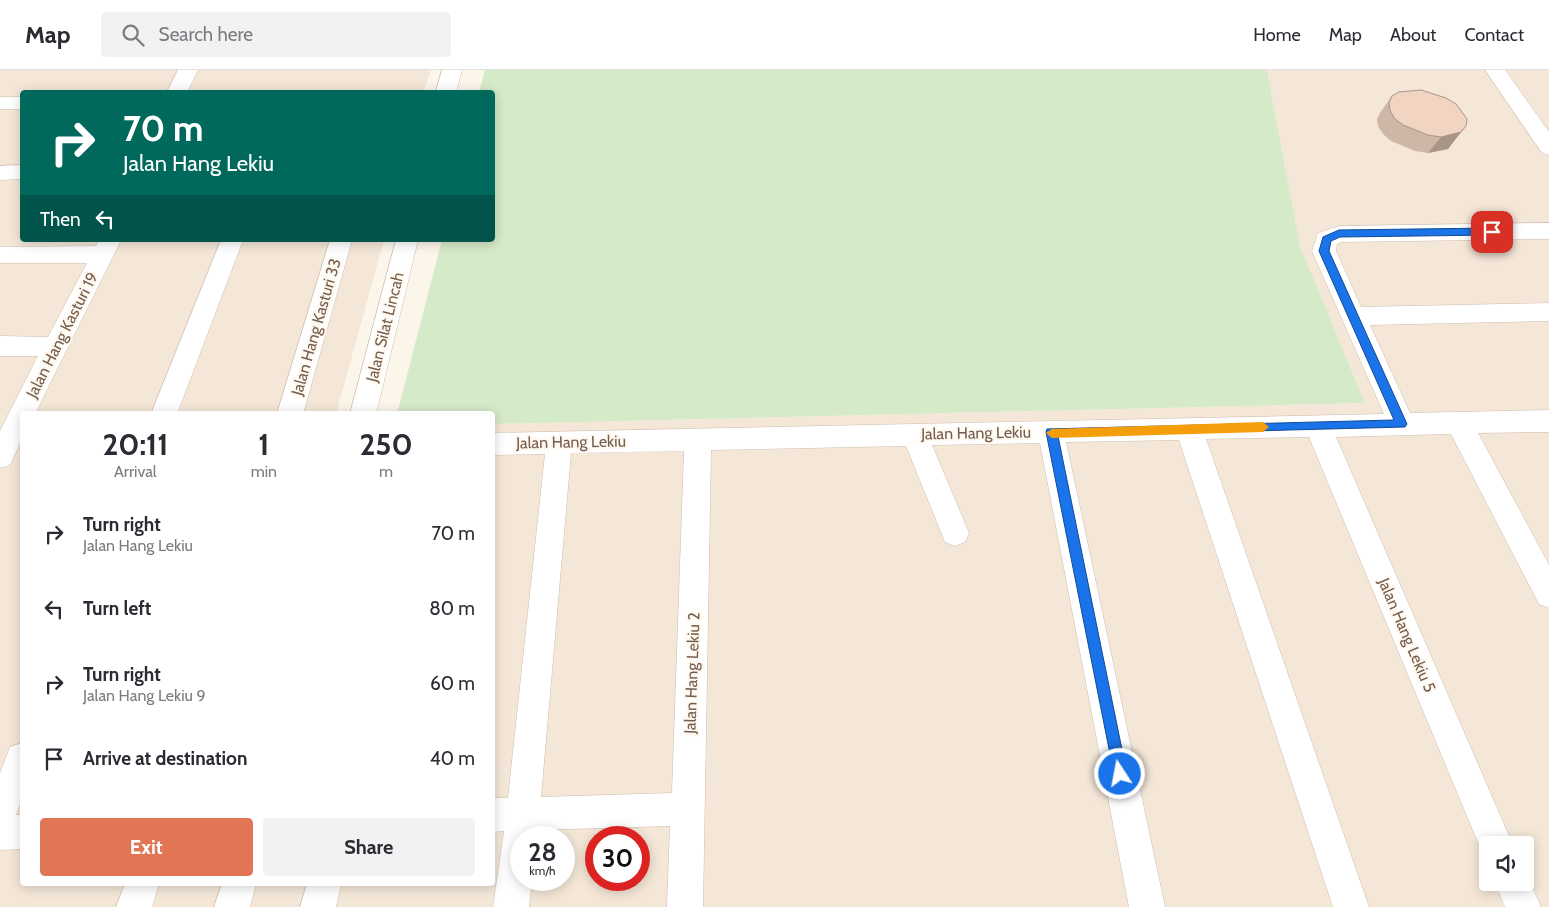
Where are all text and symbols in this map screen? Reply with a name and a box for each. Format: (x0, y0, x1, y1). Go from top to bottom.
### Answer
search box (101, 12, 451, 57)
text: Map (25, 20, 71, 49)
icon: search (119, 21, 147, 49)
text: Search here (159, 23, 253, 46)
text: Home (1253, 24, 1301, 46)
text: Map (1329, 24, 1362, 46)
text: About (1390, 24, 1436, 46)
text: Contact (1464, 24, 1524, 46)
text: 70 m (123, 107, 204, 150)
icon: right (40, 110, 105, 175)
text: Jalan Hang Lekiu (123, 150, 274, 177)
icon: left (91, 205, 119, 233)
text: Then (40, 208, 81, 231)
pin (1471, 211, 1513, 253)
icon: arrive (1478, 218, 1506, 246)
street label: Jalan Hang Kasturi 33 (287, 256, 345, 399)
street label: Jalan Hang Kasturi 19 (22, 269, 102, 402)
street label: Jalan Silat Lincah (362, 270, 408, 385)
street label: Jalan Hang Lekiu (920, 423, 1031, 443)
text: 20:11 (102, 426, 168, 463)
text: 1 (258, 426, 269, 463)
text: 250 (359, 426, 413, 463)
street label: Jalan Hang Lekiu (515, 432, 626, 452)
text: Arrival (114, 462, 157, 481)
text: min (251, 462, 277, 481)
text: m (379, 462, 393, 481)
text: Turn right (83, 513, 161, 536)
icon: right (40, 520, 68, 548)
text: 70 m (431, 522, 475, 545)
text: Jalan Hang Lekiu (83, 536, 193, 555)
street label: Jalan Hang Lekiu 5 (1374, 574, 1440, 695)
icon: left (40, 595, 68, 623)
text: Turn left (83, 597, 151, 620)
text: 80 m (429, 597, 475, 620)
street label: Jalan Hang Lekiu 2 (680, 612, 704, 735)
text: Turn right (83, 663, 161, 686)
icon: right (40, 670, 68, 698)
text: 60 m (430, 672, 475, 695)
text: Jalan Hang Lekiu 9 (83, 686, 206, 705)
icon: arrive (40, 745, 68, 773)
text: Arrive at destination (83, 747, 247, 770)
text: 40 m (430, 747, 475, 770)
position arrow (1093, 747, 1145, 799)
button: Exit (40, 818, 253, 876)
button: Share (263, 818, 475, 876)
speed limit sign: 30 (585, 826, 650, 891)
map controls (1479, 836, 1534, 891)
button: sound (1479, 836, 1534, 891)
text: 28 (528, 837, 557, 867)
text: km/h (529, 863, 556, 878)

